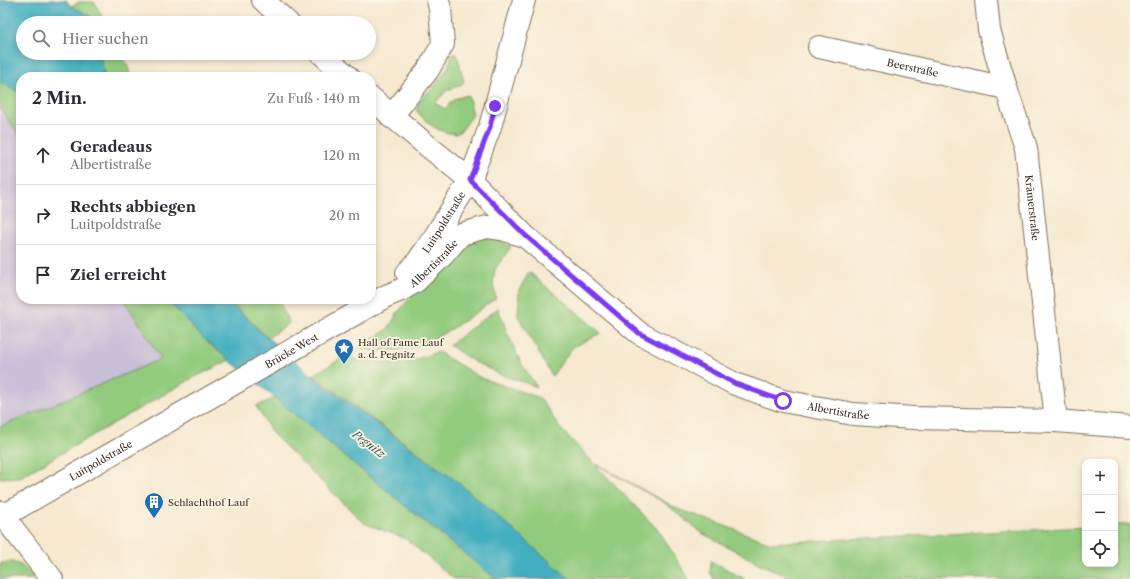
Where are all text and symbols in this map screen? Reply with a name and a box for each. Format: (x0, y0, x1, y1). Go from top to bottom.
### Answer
search box (16, 16, 376, 60)
icon: search (30, 27, 52, 49)
text: Hier suchen (62, 29, 149, 48)
street label: Beerstraße (886, 56, 940, 80)
text: 2 Min. (32, 88, 87, 108)
text: Zu Fuß · 140 m (267, 90, 360, 106)
route end (486, 97, 504, 115)
text: Geradeaus (70, 137, 152, 156)
icon: ahead (32, 144, 54, 166)
text: 120 m (323, 147, 360, 163)
text: Albertistraße (70, 156, 151, 172)
street label: Krämerstraße (1022, 174, 1043, 242)
street label: Luitpoldstraße (419, 188, 468, 255)
text: Rechts abbiegen (70, 197, 196, 216)
icon: right (32, 204, 54, 226)
text: 20 m (329, 207, 360, 223)
text: Luitpoldstraße (70, 216, 162, 232)
street label: Albertistraße (406, 236, 461, 290)
icon: arrive (32, 264, 54, 286)
text: Ziel erreicht (70, 265, 166, 284)
street label: Brücke West (262, 330, 321, 371)
place label: Hall of Fame Lauf a. d. Pegnitz (358, 336, 445, 361)
place icon: Hall of Fame Lauf a. d. Pegnitz (333, 337, 355, 365)
route start (774, 392, 792, 410)
street label: Albertistraße (805, 399, 870, 422)
water label: Pegnitz (349, 427, 389, 462)
street label: Luitpoldstraße (67, 437, 135, 483)
map controls (1082, 459, 1118, 567)
button: + (1082, 459, 1118, 495)
building icon: Schlachthof Lauf (143, 491, 165, 519)
button: − (1082, 495, 1118, 531)
place label: Schlachthof Lauf (168, 496, 250, 509)
button: locate (1082, 531, 1118, 567)

